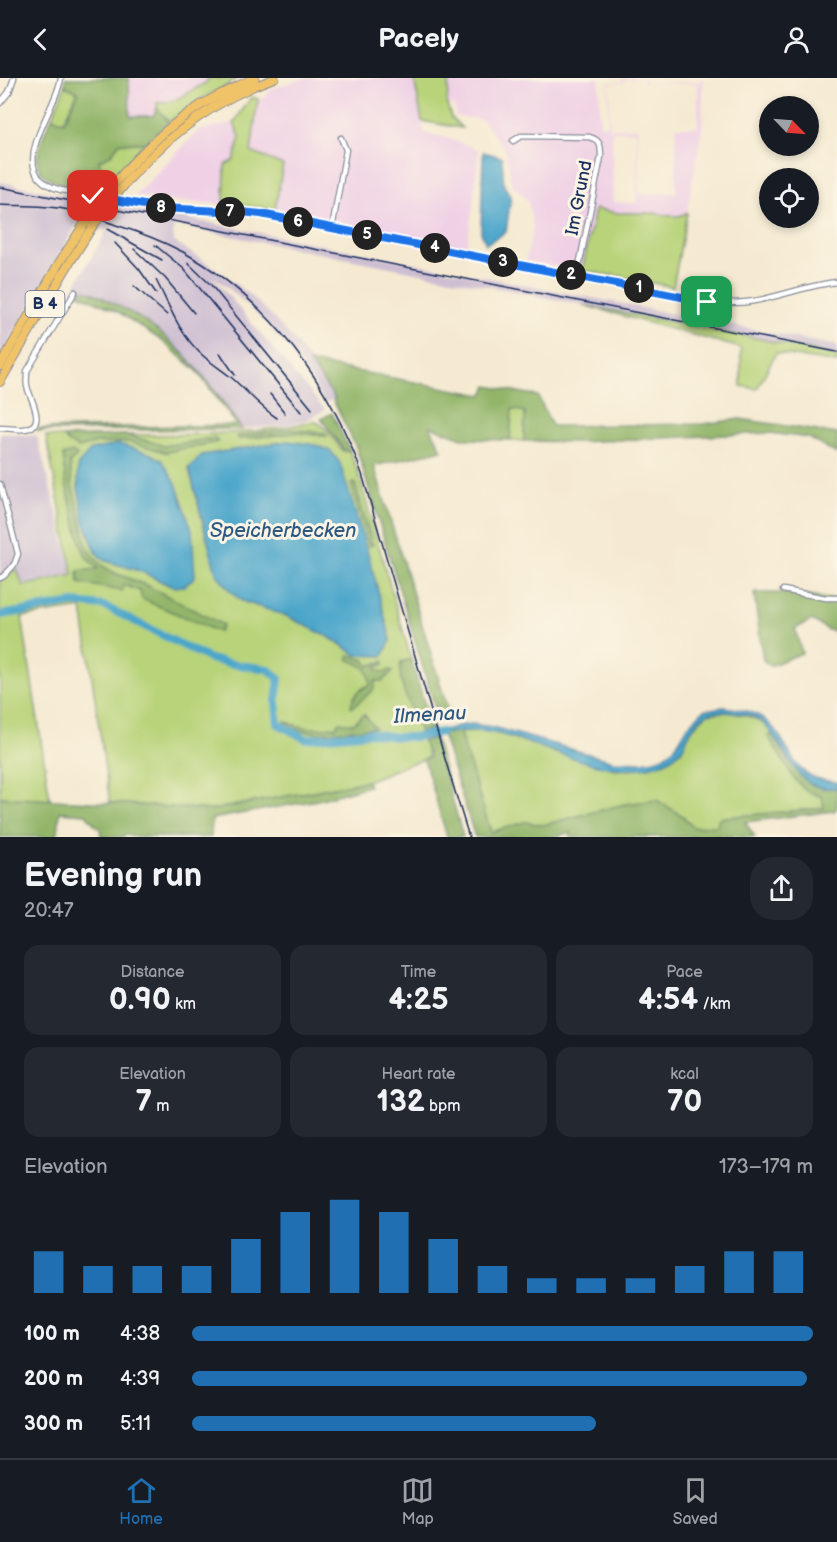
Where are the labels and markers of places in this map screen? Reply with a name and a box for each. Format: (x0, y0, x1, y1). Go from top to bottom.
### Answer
pin (67, 170, 118, 221)
pin: 8 (146, 193, 176, 223)
pin: 7 (215, 197, 245, 227)
pin: 6 (283, 207, 313, 237)
pin: 5 (352, 220, 382, 250)
pin: 4 (420, 233, 450, 263)
pin: 3 (488, 247, 518, 277)
pin: 2 (556, 260, 586, 290)
pin: 1 (624, 273, 654, 303)
pin (681, 276, 732, 327)

